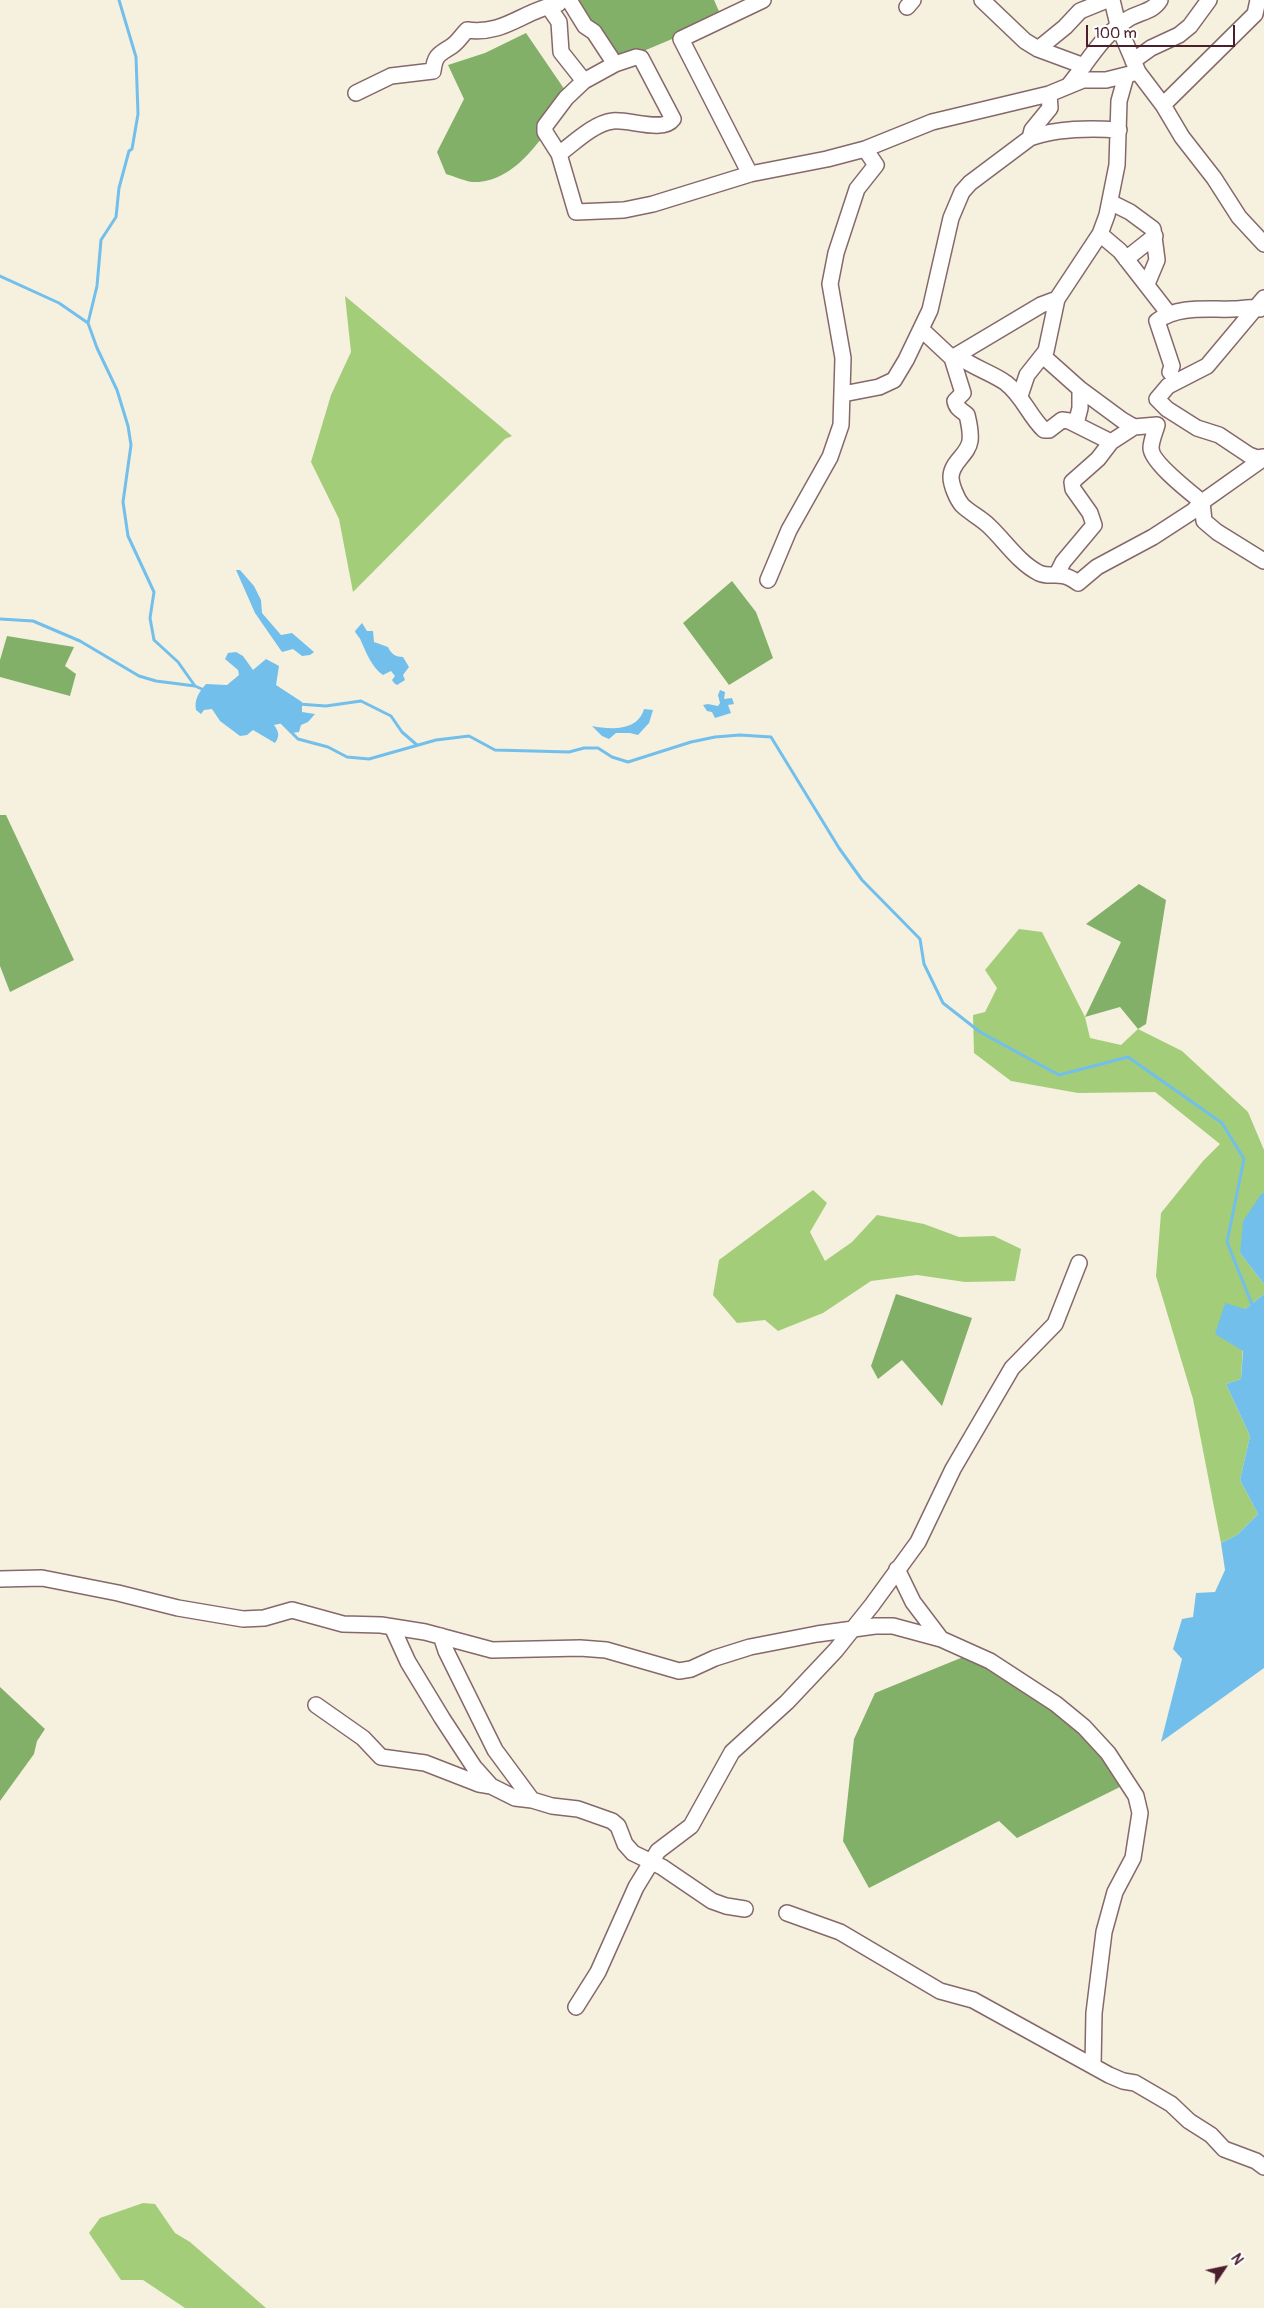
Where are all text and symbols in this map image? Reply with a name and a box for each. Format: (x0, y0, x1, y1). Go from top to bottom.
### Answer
scale bar (1089, 15, 1238, 47)
text: 100 m (1094, 24, 1137, 43)
north arrow (1199, 2243, 1249, 2293)
text: N (1227, 2251, 1247, 2268)

